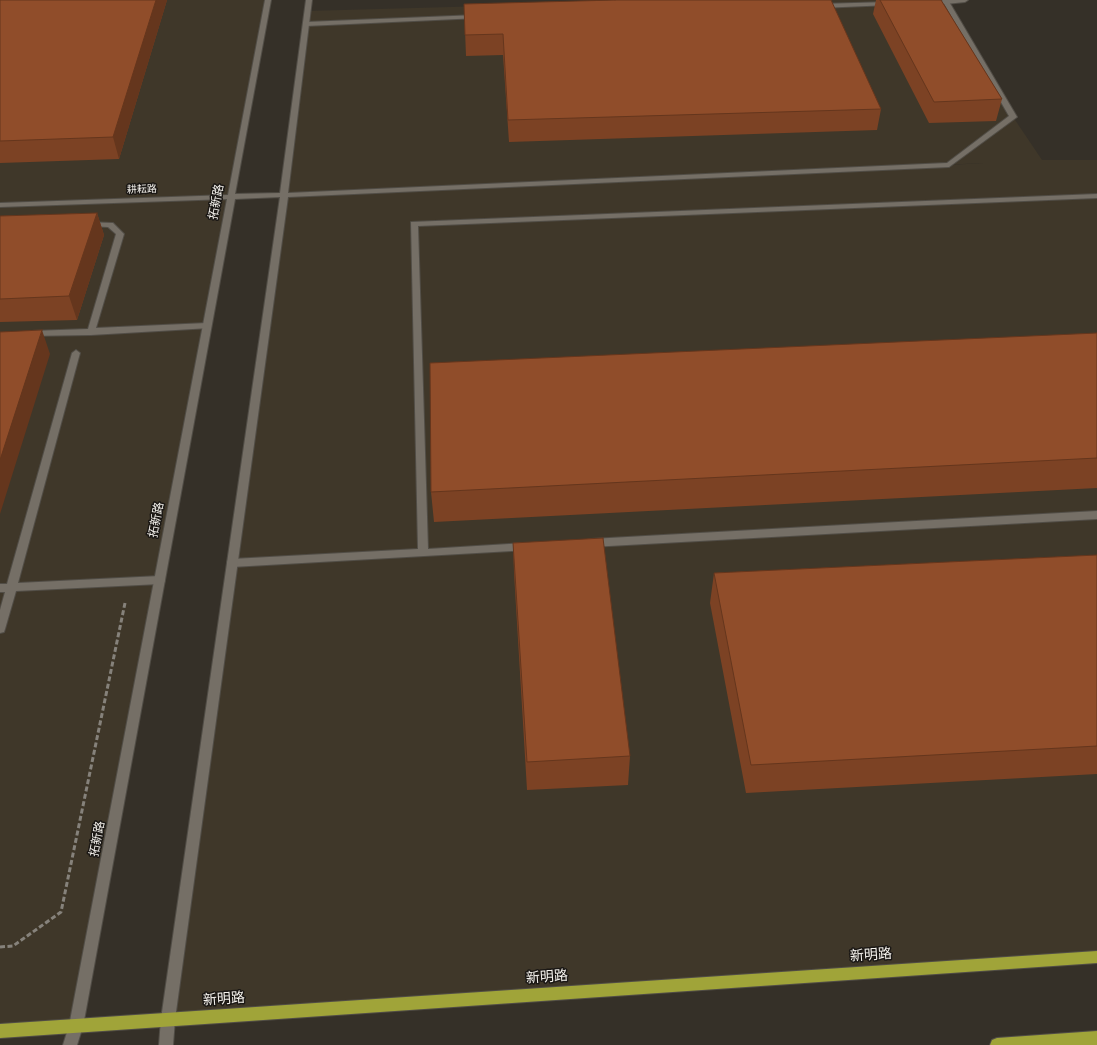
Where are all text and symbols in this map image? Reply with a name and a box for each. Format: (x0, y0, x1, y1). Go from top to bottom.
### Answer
street label: 耕耘路 (127, 183, 157, 197)
street label: 拓新路 (206, 183, 228, 221)
street label: 拓新路 (146, 501, 168, 539)
street label: 拓新路 (87, 820, 109, 858)
street label: 新明路 (849, 946, 893, 966)
street label: 新明路 (525, 968, 569, 988)
street label: 新明路 (202, 990, 246, 1010)

